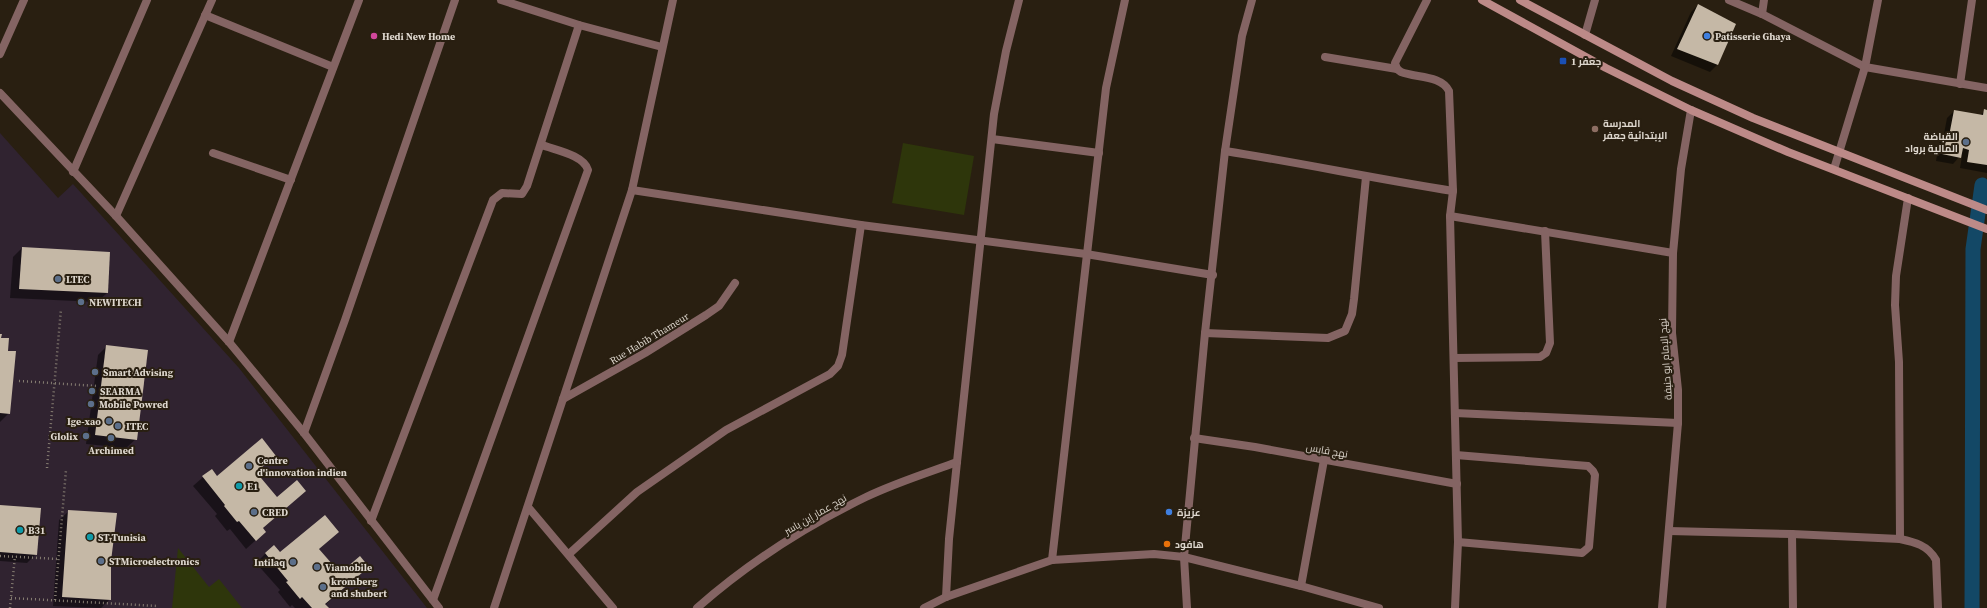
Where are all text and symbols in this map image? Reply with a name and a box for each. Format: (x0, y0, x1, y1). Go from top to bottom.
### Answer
place label: Hedi New Home (382, 30, 455, 43)
place label: Patisserie Ghaya (1715, 30, 1791, 43)
marker: Hedi New Home (369, 31, 379, 41)
marker: Patisserie Ghaya (1702, 31, 1712, 41)
place label: جعفر 1 (1571, 55, 1602, 68)
marker: جعفر 1 (1558, 56, 1568, 66)
place label: المدرسة الإبتدائية جعفر (1602, 117, 1667, 142)
marker: المدرسة الإبتدائية جعفر (1590, 124, 1600, 134)
place label: القباضة المالية برواد (1905, 130, 1958, 155)
marker: القباضة المالية برواد (1961, 137, 1971, 147)
place label: LTEC (66, 273, 89, 286)
marker: LTEC (53, 274, 63, 284)
place label: NEWITECH (89, 296, 142, 309)
marker: NEWITECH (76, 297, 86, 307)
street label: Rue Habib Thameur (607, 309, 692, 367)
street label: نهج الإمام ابو حنيفة (1656, 318, 1676, 400)
place label: Smart Advising (103, 366, 174, 379)
marker: Smart Advising (90, 367, 100, 377)
place label: SEARMA (100, 385, 141, 398)
marker: SEARMA (87, 386, 97, 396)
place label: Mobile Powred (99, 398, 168, 411)
marker: Mobile Powred (86, 399, 96, 409)
place label: Ige-xao (67, 415, 101, 428)
marker: Ige-xao (104, 416, 114, 426)
place label: ITEC (126, 420, 148, 433)
marker: ITEC (113, 421, 123, 431)
place label: Glolix (51, 430, 78, 443)
marker: Glolix (81, 431, 91, 441)
marker: Archimed (106, 433, 116, 443)
street label: نهج قابس (1305, 440, 1349, 461)
place label: Archimed (88, 444, 134, 457)
place label: Centre d'innovation indien (257, 454, 347, 479)
marker: Centre d'innovation indien (244, 461, 254, 471)
place label: E1 (247, 480, 258, 493)
marker: E1 (234, 481, 244, 491)
street label: نهج عمار إبن ياسر (781, 491, 849, 538)
place label: CRED (262, 506, 288, 519)
place label: عزيزة (1177, 506, 1201, 519)
marker: CRED (249, 507, 259, 517)
marker: عزيزة (1164, 507, 1174, 517)
place label: B31 (28, 524, 45, 537)
marker: B31 (15, 525, 25, 535)
place label: ST Tunisia (98, 531, 147, 544)
marker: ST Tunisia (85, 532, 95, 542)
place label: هافود (1175, 538, 1204, 551)
marker: هافود (1162, 539, 1172, 549)
place label: STMicroelectronics (109, 555, 200, 568)
marker: STMicroelectronics (96, 556, 106, 566)
place label: Intilaq (254, 556, 285, 569)
marker: Intilaq (288, 557, 298, 567)
place label: Viamobile (325, 561, 372, 574)
marker: Viamobile (312, 562, 322, 572)
place label: kromberg and shubert (331, 575, 387, 600)
marker: kromberg and shubert (318, 582, 328, 592)

